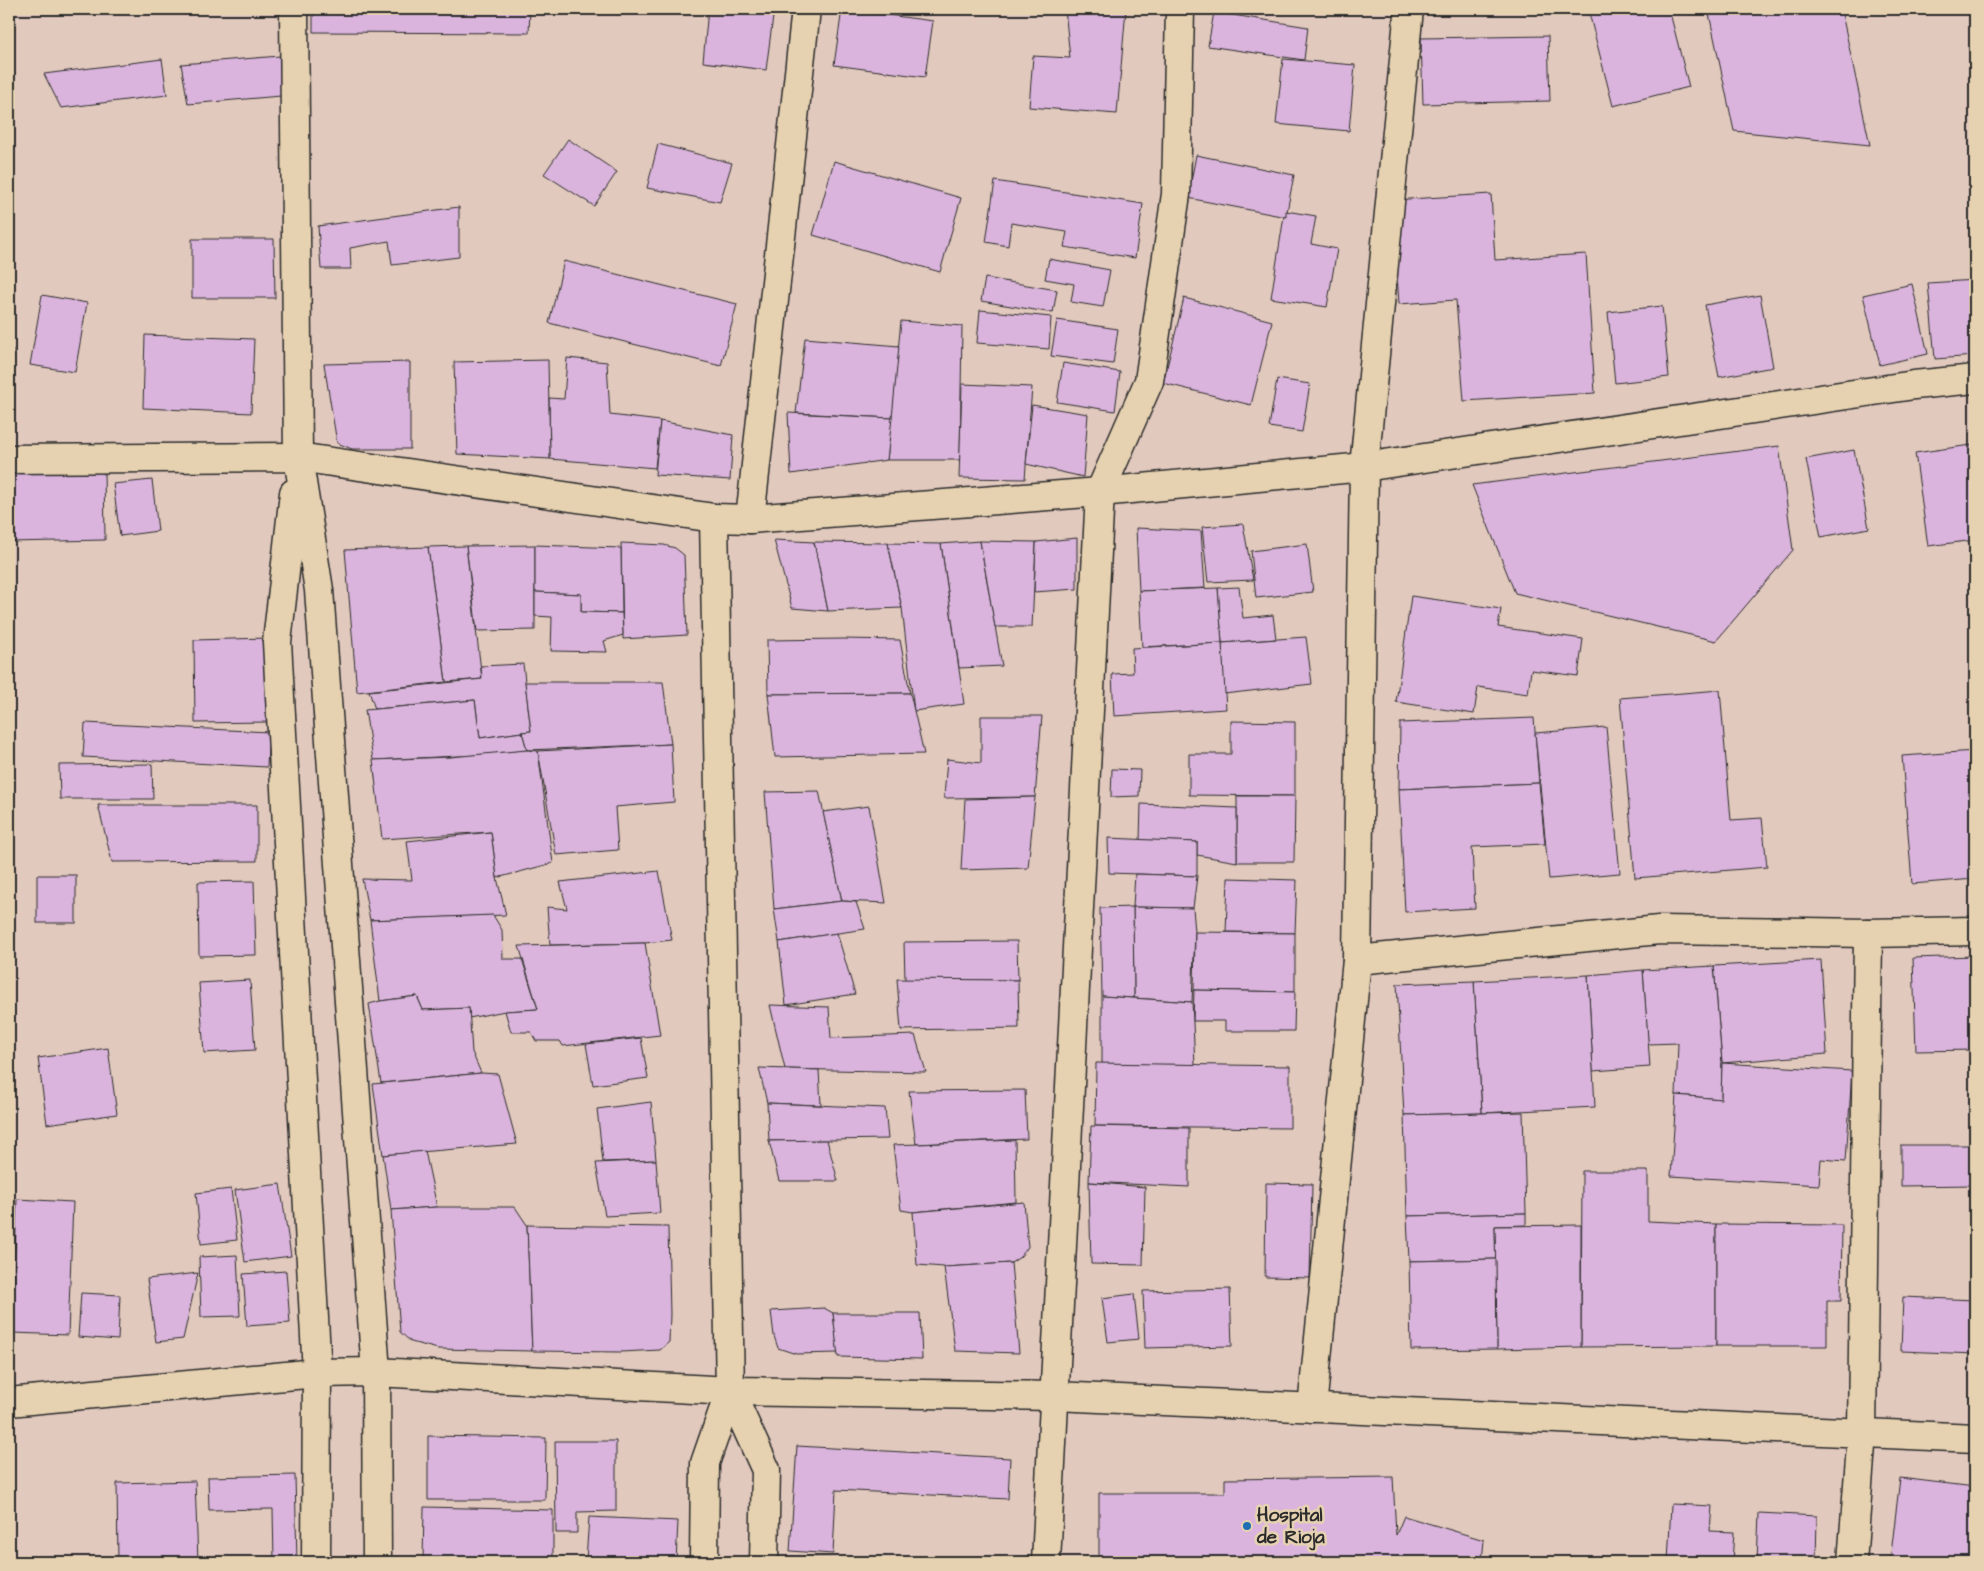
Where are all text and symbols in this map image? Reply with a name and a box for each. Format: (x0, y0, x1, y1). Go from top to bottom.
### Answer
place label: Hospital de Rioja (1256, 1502, 1325, 1551)
marker: Hospital de Rioja (1241, 1520, 1253, 1532)

